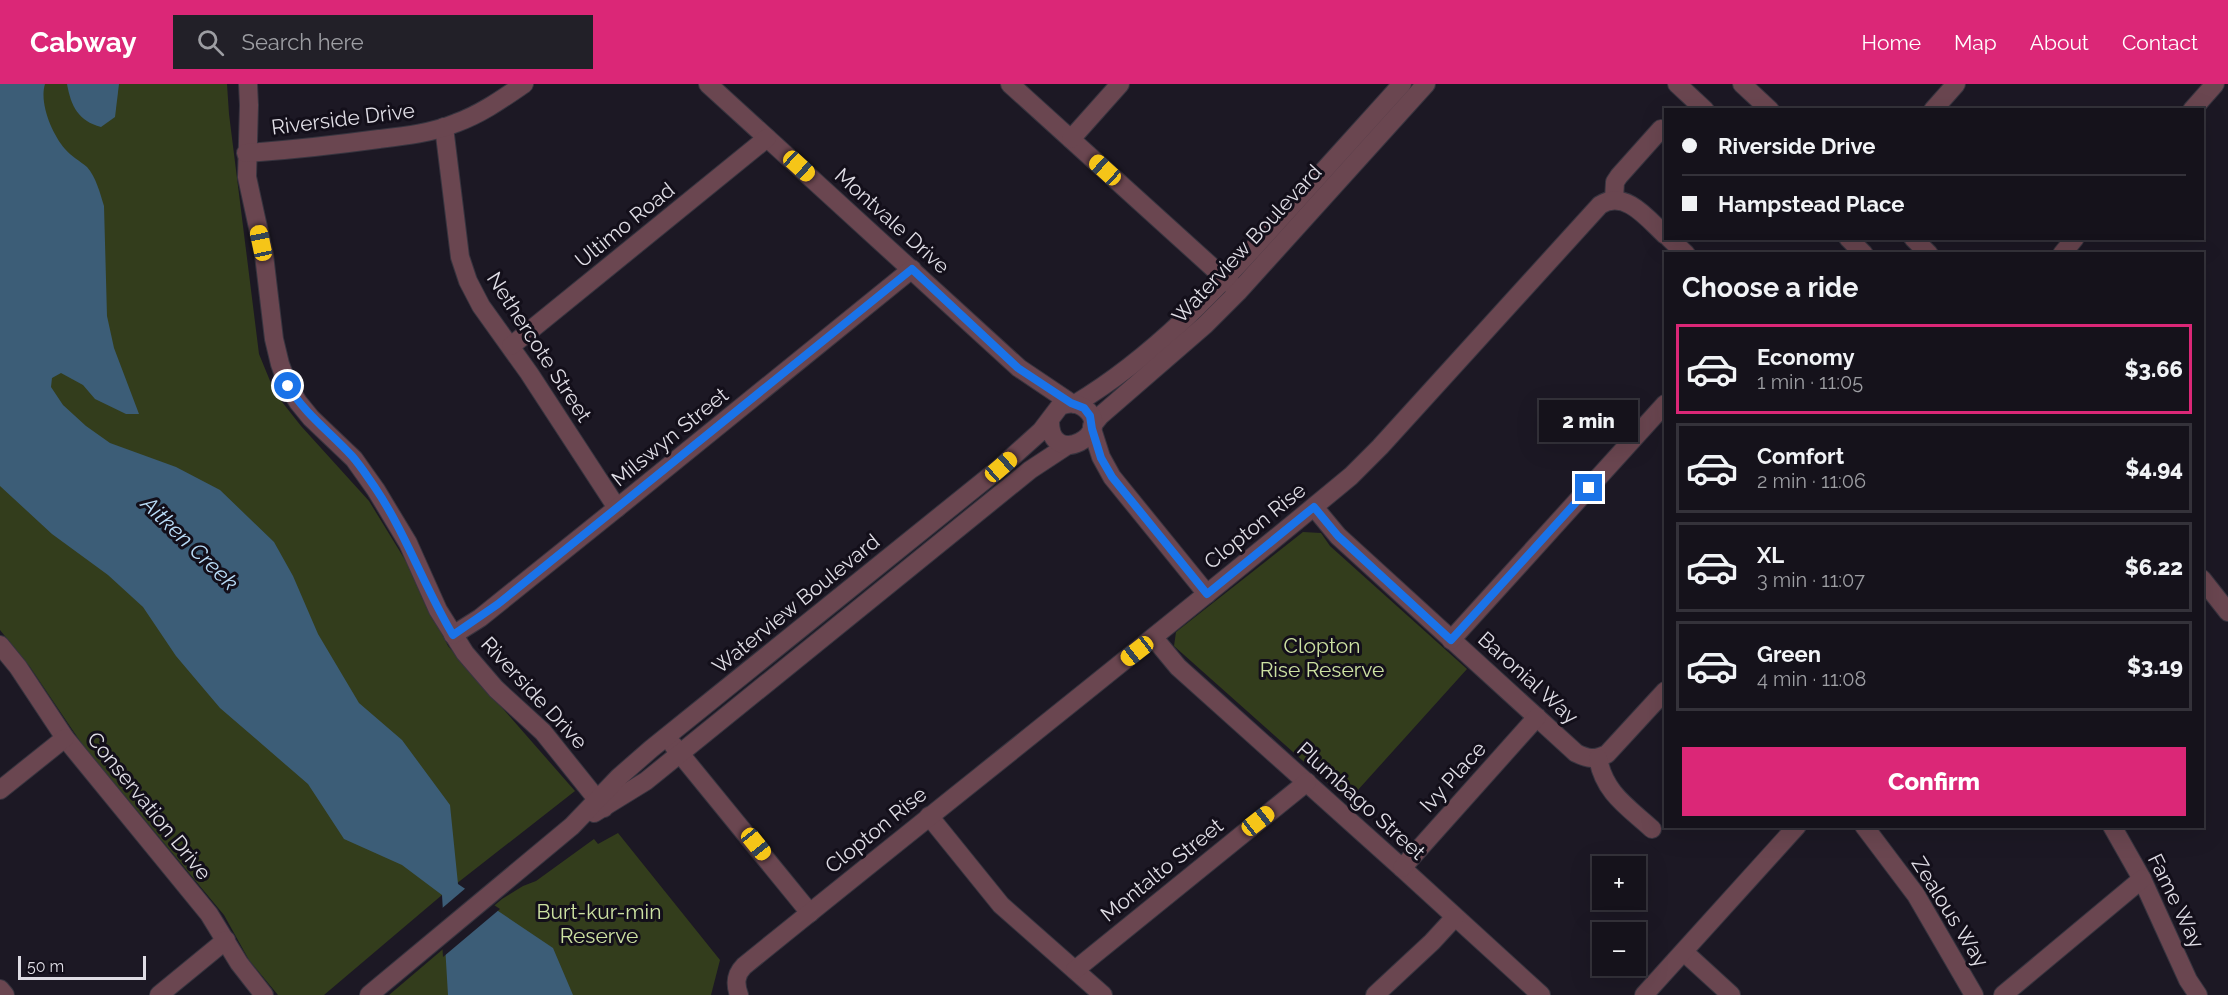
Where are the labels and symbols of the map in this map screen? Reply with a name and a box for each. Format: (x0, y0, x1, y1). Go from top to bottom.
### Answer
street label: Riverside Drive (270, 97, 416, 140)
car (780, 147, 818, 185)
car (1086, 151, 1124, 189)
street label: Waterview Boulevard (1167, 159, 1327, 328)
street label: Montvale Drive (830, 163, 955, 279)
street label: Ultimo Road (570, 177, 679, 272)
car (248, 224, 274, 262)
street label: Nethercote Street (482, 267, 597, 426)
route start (274, 372, 301, 399)
street label: Milswyn Street (606, 382, 733, 491)
callout: 2 min (1540, 401, 1638, 443)
car (982, 448, 1020, 486)
route end (1575, 474, 1602, 501)
street label: Clopton Rise (1199, 477, 1310, 574)
water label: Aitken Creek (136, 490, 244, 596)
street label: Waterview Boulevard (707, 529, 884, 679)
street label: Baronial Way (1473, 626, 1584, 729)
street label: Riverside Drive (476, 631, 593, 754)
car (1117, 633, 1157, 669)
park label: Clopton Rise Reserve (1260, 633, 1384, 682)
street label: Conservation Drive (82, 727, 217, 885)
street label: Plumbago Street (1292, 736, 1431, 865)
street label: Ivy Place (1414, 736, 1491, 817)
street label: Clopton Rise (820, 781, 931, 878)
car (1238, 803, 1278, 839)
street label: Montalto Street (1096, 813, 1228, 927)
car (738, 824, 774, 864)
street label: Fame Way (2143, 849, 2210, 952)
street label: Zealous Way (1907, 852, 1994, 972)
park label: Burt-kur-min Reserve (537, 899, 661, 948)
scale bar (18, 953, 146, 980)

